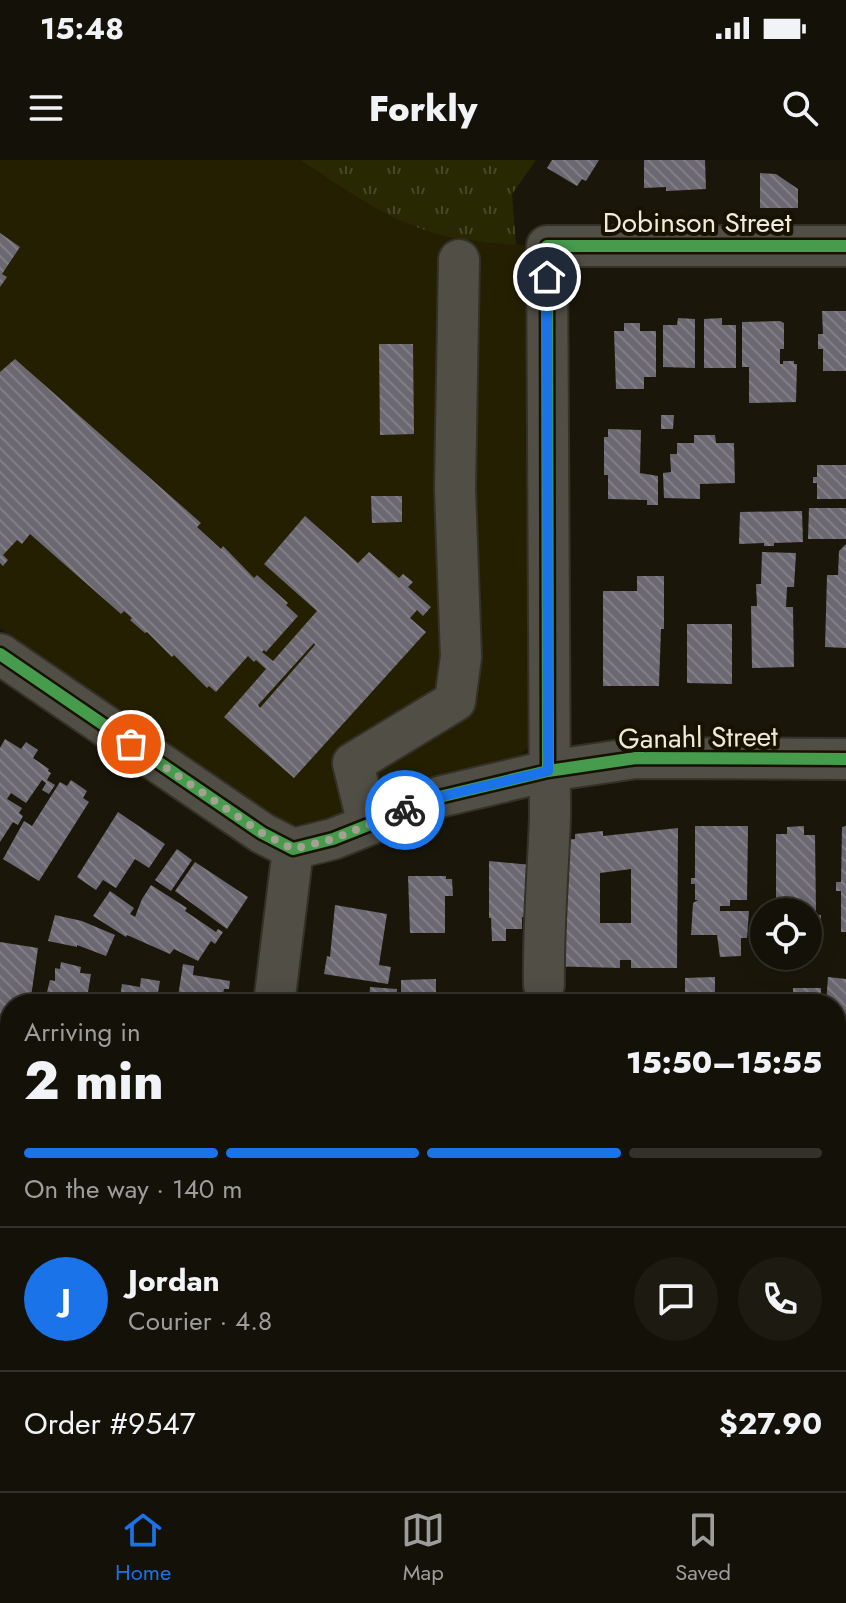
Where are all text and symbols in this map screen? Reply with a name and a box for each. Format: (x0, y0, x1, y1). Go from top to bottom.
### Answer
text: 15:48 (40, 7, 124, 50)
text: Forkly (369, 82, 477, 134)
icon: menu (24, 86, 68, 130)
icon: search (778, 86, 822, 130)
street label: Dobinson Street (603, 202, 792, 243)
pin (513, 243, 581, 311)
icon: home (525, 255, 569, 299)
pin (97, 710, 165, 778)
street label: Ganahl Street (618, 716, 778, 759)
icon: bag (109, 722, 153, 766)
courier (365, 770, 445, 850)
icon: bike (383, 788, 427, 832)
map controls (750, 898, 822, 970)
button: locate (750, 898, 822, 970)
text: Arriving in (24, 1013, 141, 1051)
text: 15:50–15:55 (626, 1041, 822, 1084)
text: 2 min (24, 1043, 164, 1119)
text: On the way · 140 m (24, 1170, 243, 1208)
button: chat (634, 1257, 718, 1341)
button: phone (738, 1257, 822, 1341)
text: Jordan (128, 1259, 220, 1302)
text: J (61, 1278, 71, 1321)
text: Courier · 4.8 (128, 1302, 272, 1340)
text: Order #9547 (24, 1402, 195, 1445)
text: $27.90 (719, 1402, 822, 1445)
tab: Home (115, 1508, 171, 1588)
tab: Map (401, 1508, 445, 1588)
tab: Saved (675, 1508, 731, 1588)

